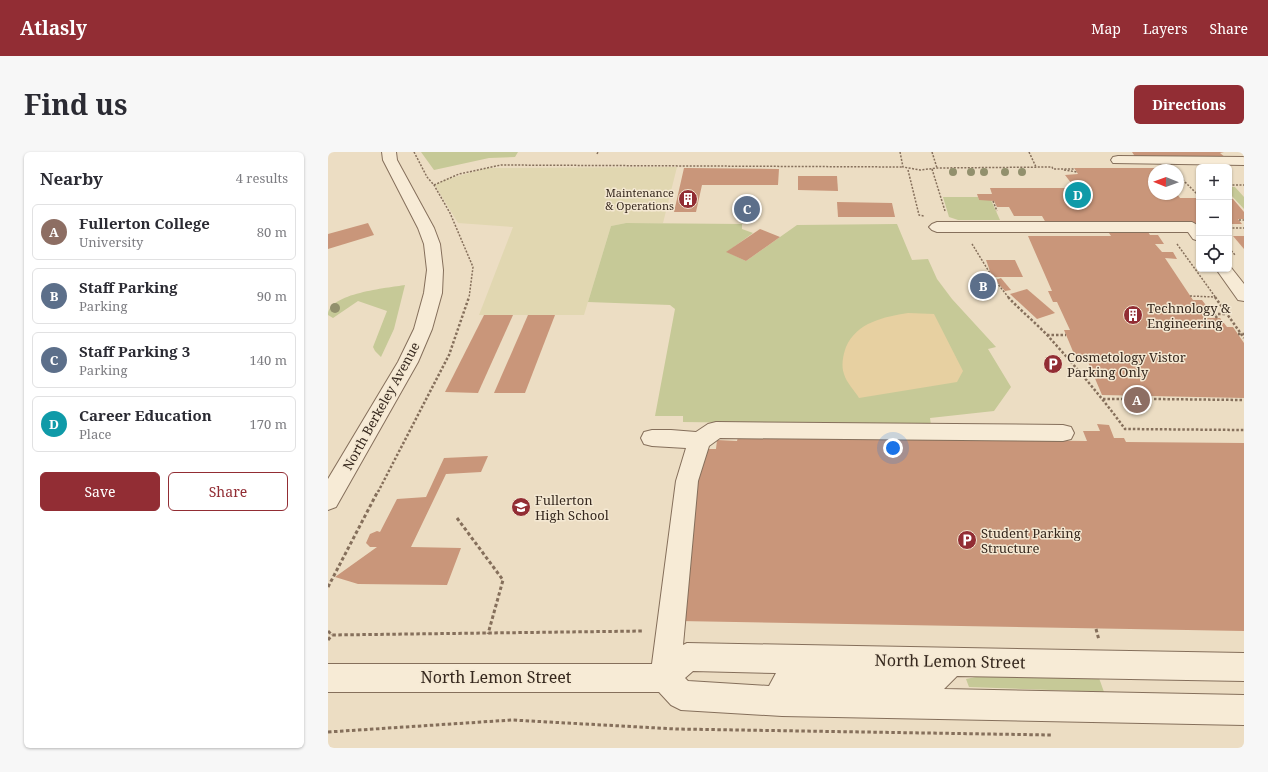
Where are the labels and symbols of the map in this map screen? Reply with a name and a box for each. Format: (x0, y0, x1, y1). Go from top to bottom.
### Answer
north arrow (1148, 164, 1184, 200)
pin: D (1065, 180, 1091, 210)
place label: Maintenance & Operations (605, 185, 674, 213)
building icon: Maintenance & Operations (677, 188, 699, 210)
pin: C (734, 194, 760, 224)
pin: B (970, 271, 996, 301)
place label: Technology & Engineering (1147, 299, 1231, 332)
building icon: Technology & Engineering (1122, 304, 1144, 326)
street label: North Berkeley Avenue (338, 339, 424, 473)
place label: Cosmetology Vistor Parking Only (1067, 348, 1186, 381)
parking icon: Cosmetology Vistor Parking Only (1042, 353, 1064, 375)
pin: A (1124, 385, 1150, 415)
your location (883, 438, 903, 458)
place label: Fullerton High School (535, 491, 609, 524)
school or university icon: Fullerton High School (510, 496, 532, 518)
place label: Student Parking Structure (981, 524, 1081, 557)
parking icon: Student Parking Structure (956, 529, 978, 551)
street label: North Lemon Street (874, 649, 1026, 673)
street label: North Lemon Street (421, 666, 572, 688)

